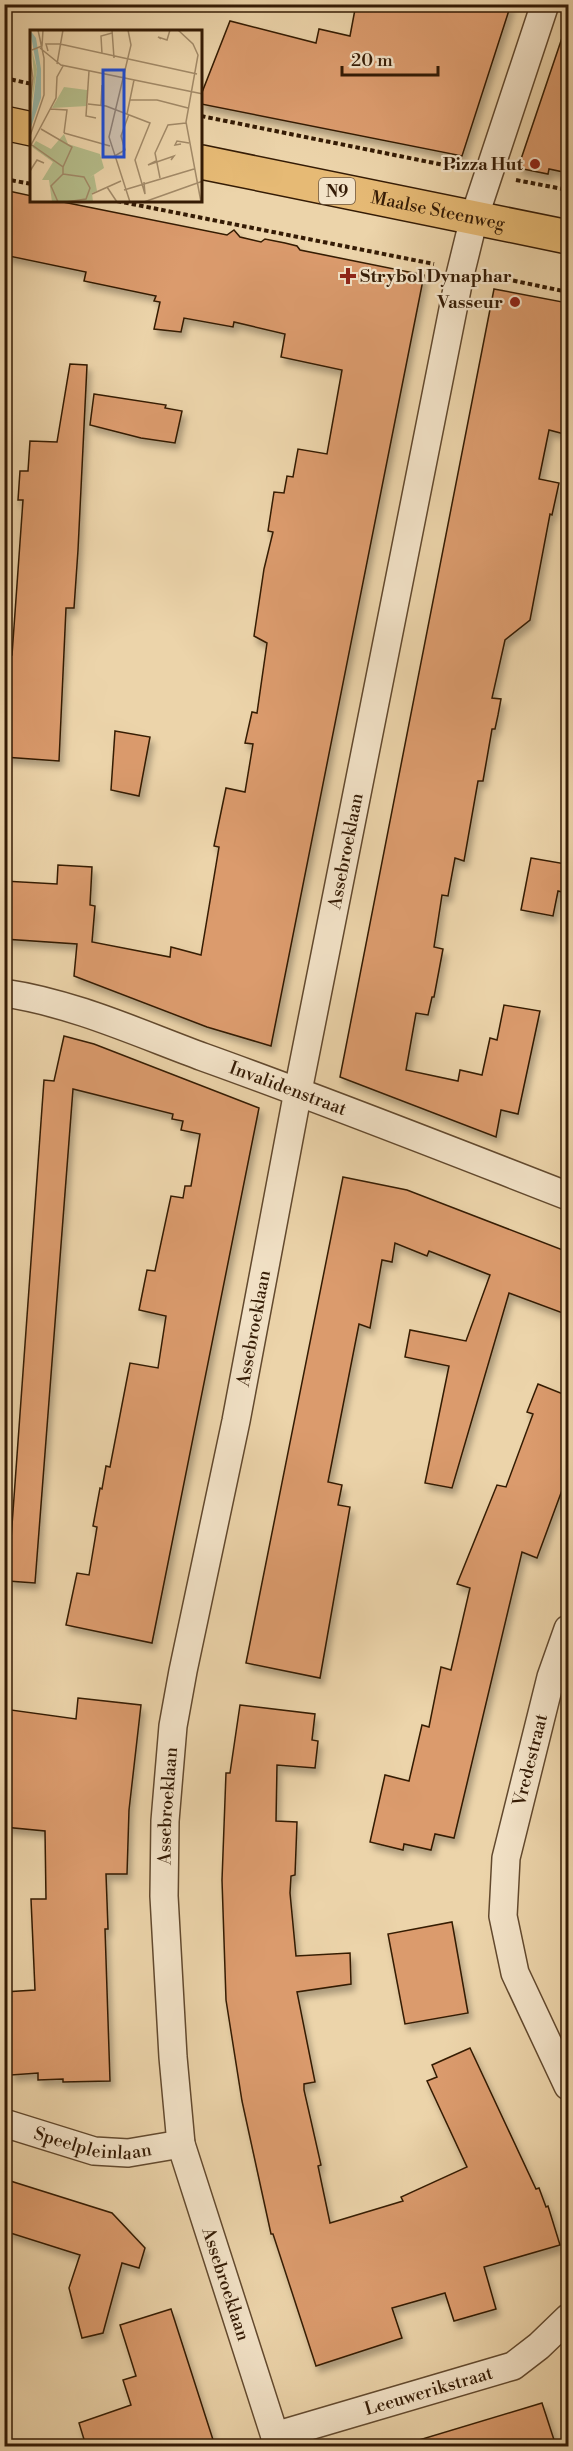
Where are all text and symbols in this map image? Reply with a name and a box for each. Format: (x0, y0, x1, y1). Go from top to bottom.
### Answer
inset map (30, 30, 202, 202)
scale bar (342, 39, 438, 77)
text: 20 m (351, 49, 393, 72)
place label: Pizza Hut (443, 153, 524, 176)
marker: Pizza Hut (528, 157, 542, 171)
road number: N9 (319, 178, 355, 204)
street label: Maalse Steenweg (369, 186, 508, 236)
place label: Strybol Dynaphar (360, 265, 512, 288)
marker: Strybol Dynaphar (341, 269, 355, 283)
place label: Vasseur (436, 291, 503, 314)
marker: Vasseur (508, 295, 522, 309)
street label: Assebroeklaan (323, 791, 369, 912)
street label: Invalidenstraat (226, 1056, 350, 1121)
street label: Assebroeklaan (232, 1268, 276, 1389)
street label: Vredestraat (508, 1711, 553, 1810)
street label: Assebroeklaan (153, 1746, 183, 1866)
street label: Speelpleinlaan (31, 2122, 154, 2165)
street label: Assebroeklaan (196, 2224, 255, 2344)
street label: Leeuwerikstraat (362, 2361, 496, 2421)

